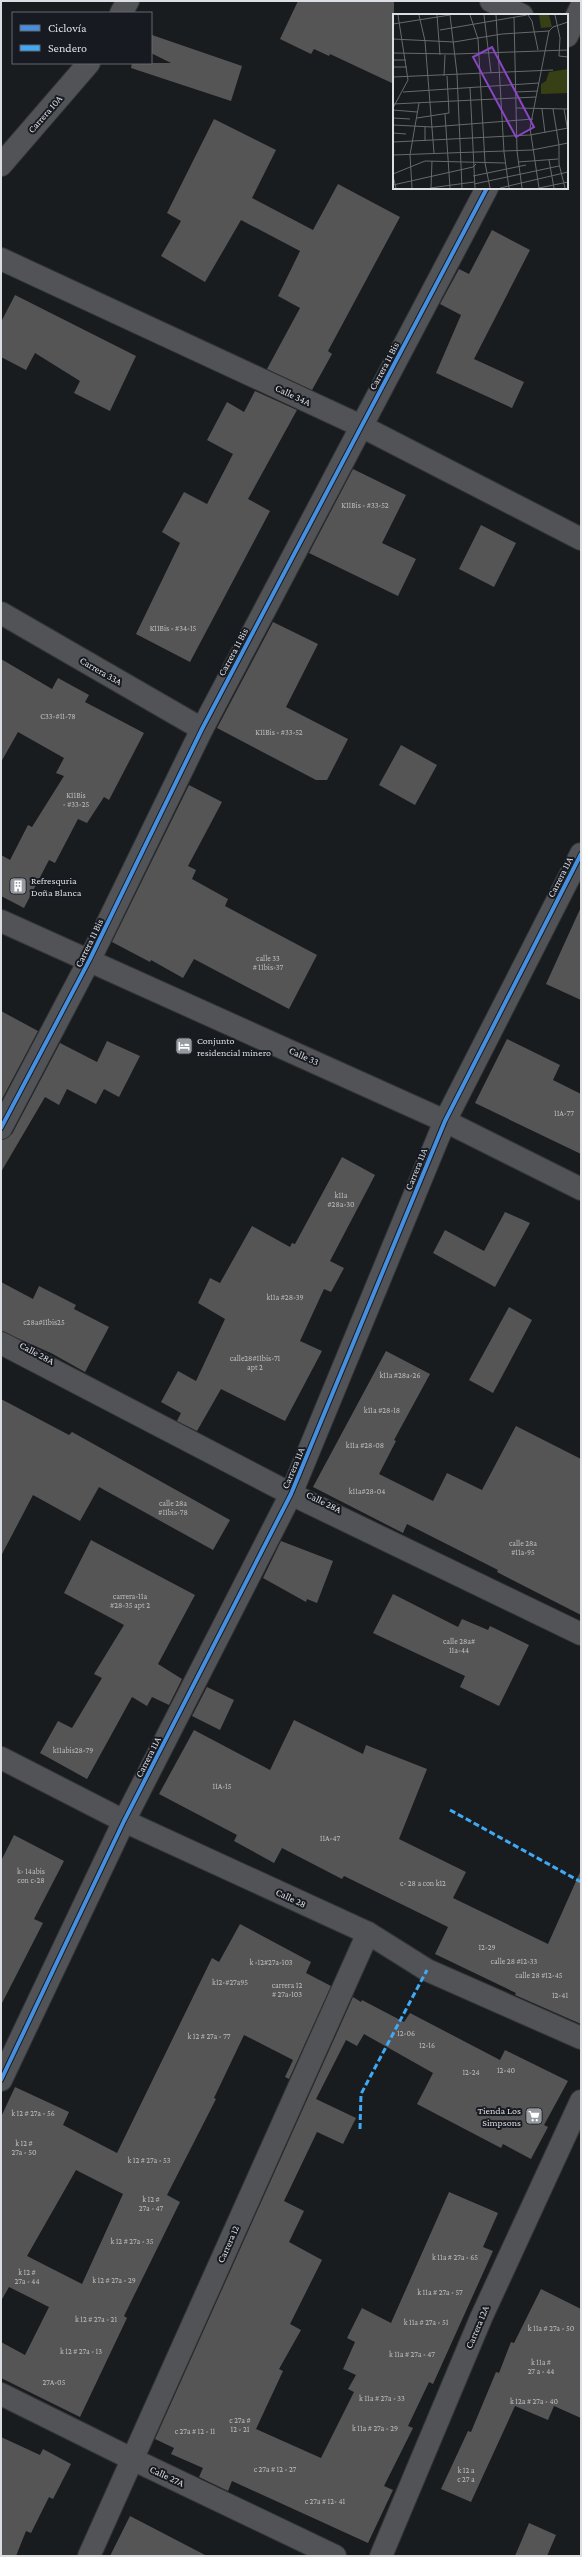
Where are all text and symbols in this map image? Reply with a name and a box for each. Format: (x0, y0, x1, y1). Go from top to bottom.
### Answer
legend (12, 12, 152, 64)
inset map (393, 14, 568, 189)
text: Ciclovía (48, 21, 87, 35)
text: Sendero (48, 41, 87, 55)
street label: Carrera 10A (26, 93, 65, 135)
street label: Carrera 11 Bis (367, 340, 401, 392)
street label: Calle 34A (274, 382, 313, 408)
house number: K11Bis - #33-52 (341, 501, 389, 510)
house number: K11Bis - #34-15 (150, 624, 197, 633)
street label: Carrera 11 Bis (216, 626, 250, 678)
street label: Carrera 33A (78, 655, 124, 688)
house number: C33-#11-78 (40, 712, 76, 721)
house number: K11Bis - #33-52 (255, 728, 303, 737)
house number: K11Bis - #33-25 (63, 791, 89, 809)
street label: Carrera 11A (545, 855, 575, 899)
place label: Refresquria Doña Blanca (31, 875, 82, 898)
building icon: Refresquria Doña Blanca (8, 876, 28, 896)
street label: Carrera 11 Bis (73, 917, 105, 969)
house number: calle 33 # 11bis-37 (253, 954, 284, 972)
place label: Conjunto residencial minero (197, 1035, 271, 1058)
hotel icon: Conjunto residencial minero (174, 1036, 194, 1056)
street label: Calle 33 (287, 1045, 321, 1068)
house number: 11A-77 (554, 1109, 574, 1118)
street label: Carrera 11A (403, 1146, 429, 1191)
house number: k11a #28a-30 (327, 1191, 355, 1209)
house number: k11a #28-39 (266, 1293, 304, 1302)
house number: c28a#11bis25 (23, 1318, 65, 1327)
street label: Calle 28A (18, 1339, 57, 1367)
house number: calle28#11bis-71 apt 2 (230, 1354, 281, 1372)
house number: k11a #28a-26 (380, 1371, 420, 1380)
house number: k11a #28-18 (364, 1406, 400, 1415)
house number: k11a #28-08 (346, 1441, 384, 1450)
street label: Carrera 11A (279, 1445, 307, 1490)
house number: k11a#28-04 (349, 1487, 385, 1496)
street label: Calle 28A (305, 1489, 344, 1515)
house number: calle 28a #11bis-78 (158, 1499, 188, 1517)
house number: calle 28a #11a-95 (509, 1539, 537, 1557)
house number: carrera-11a #28-35 apt 2 (110, 1592, 150, 1610)
house number: calle 28a# 11a-44 (443, 1637, 475, 1655)
street label: Carrera 11A (133, 1735, 163, 1779)
house number: k11abis28-79 (53, 1746, 93, 1755)
house number: 11A-15 (212, 1782, 232, 1791)
house number: 11A-47 (320, 1834, 341, 1843)
house number: k- 14abis con c-28 (17, 1867, 45, 1885)
house number: c- 28 a con k12 (400, 1879, 446, 1888)
street label: Calle 28 (274, 1886, 308, 1910)
house number: 12-29 (478, 1943, 496, 1952)
house number: calle 28 #12-33 (491, 1957, 538, 1966)
house number: k -12#27a-103 (249, 1958, 293, 1967)
house number: calle 28 #12-45 (515, 1971, 563, 1980)
house number: k12-#27a95 (212, 1978, 248, 1987)
house number: carrera 12 # 27a-103 (272, 1981, 302, 1999)
house number: 12-41 (552, 1991, 568, 2000)
house number: 12-06 (397, 2029, 415, 2038)
house number: k 12 # 27a - 77 (187, 2032, 231, 2041)
house number: 12-16 (419, 2041, 435, 2050)
house number: 12-40 (497, 2066, 516, 2075)
house number: 12-24 (462, 2068, 480, 2077)
place label: Tienda Los Simpsons (478, 2105, 521, 2128)
supermarket icon: Tienda Los Simpsons (524, 2106, 544, 2126)
house number: k 12 # 27a - 56 (11, 2109, 55, 2118)
house number: k 12 # 27a - 50 (11, 2139, 37, 2157)
house number: k 12 # 27a - 53 (127, 2156, 171, 2165)
house number: k 12 # 27a - 47 (139, 2195, 163, 2213)
street label: Carrera 12 (215, 2223, 241, 2264)
house number: k 12 # 27a - 35 (110, 2237, 154, 2246)
house number: k 11a # 27a - 65 (432, 2253, 478, 2262)
house number: k 12 # 27a - 44 (15, 2268, 39, 2286)
house number: k 12 # 27a - 29 (92, 2276, 136, 2285)
house number: k 11a # 27a - 57 (417, 2288, 463, 2297)
street label: Carrera 12A (463, 2304, 491, 2350)
house number: k 12 # 27a - 21 (75, 2315, 117, 2324)
house number: k 11a # 27a - 51 (404, 2318, 449, 2327)
house number: k 11a # 27a - 50 (528, 2324, 575, 2333)
house number: k 12 # 27a - 13 (60, 2347, 102, 2356)
house number: k 11a # 27a - 47 (389, 2350, 435, 2359)
house number: k 11a # 27 a - 44 (528, 2358, 554, 2376)
house number: 27A-05 (43, 2378, 66, 2387)
house number: k 11a # 27a - 33 (359, 2394, 405, 2403)
house number: k 12a # 27a - 40 (510, 2397, 558, 2406)
house number: c 27a # 12 - 21 (229, 2416, 251, 2434)
house number: k 11a # 27a - 29 (352, 2424, 398, 2433)
house number: c 27a # 12 - 11 (175, 2427, 216, 2436)
street label: Calle 27A (148, 2463, 186, 2489)
house number: c 27a # 12 - 27 (254, 2465, 297, 2474)
house number: k 12 a c 27 a (457, 2466, 475, 2484)
house number: c 27a # 12- 41 (305, 2497, 346, 2506)

